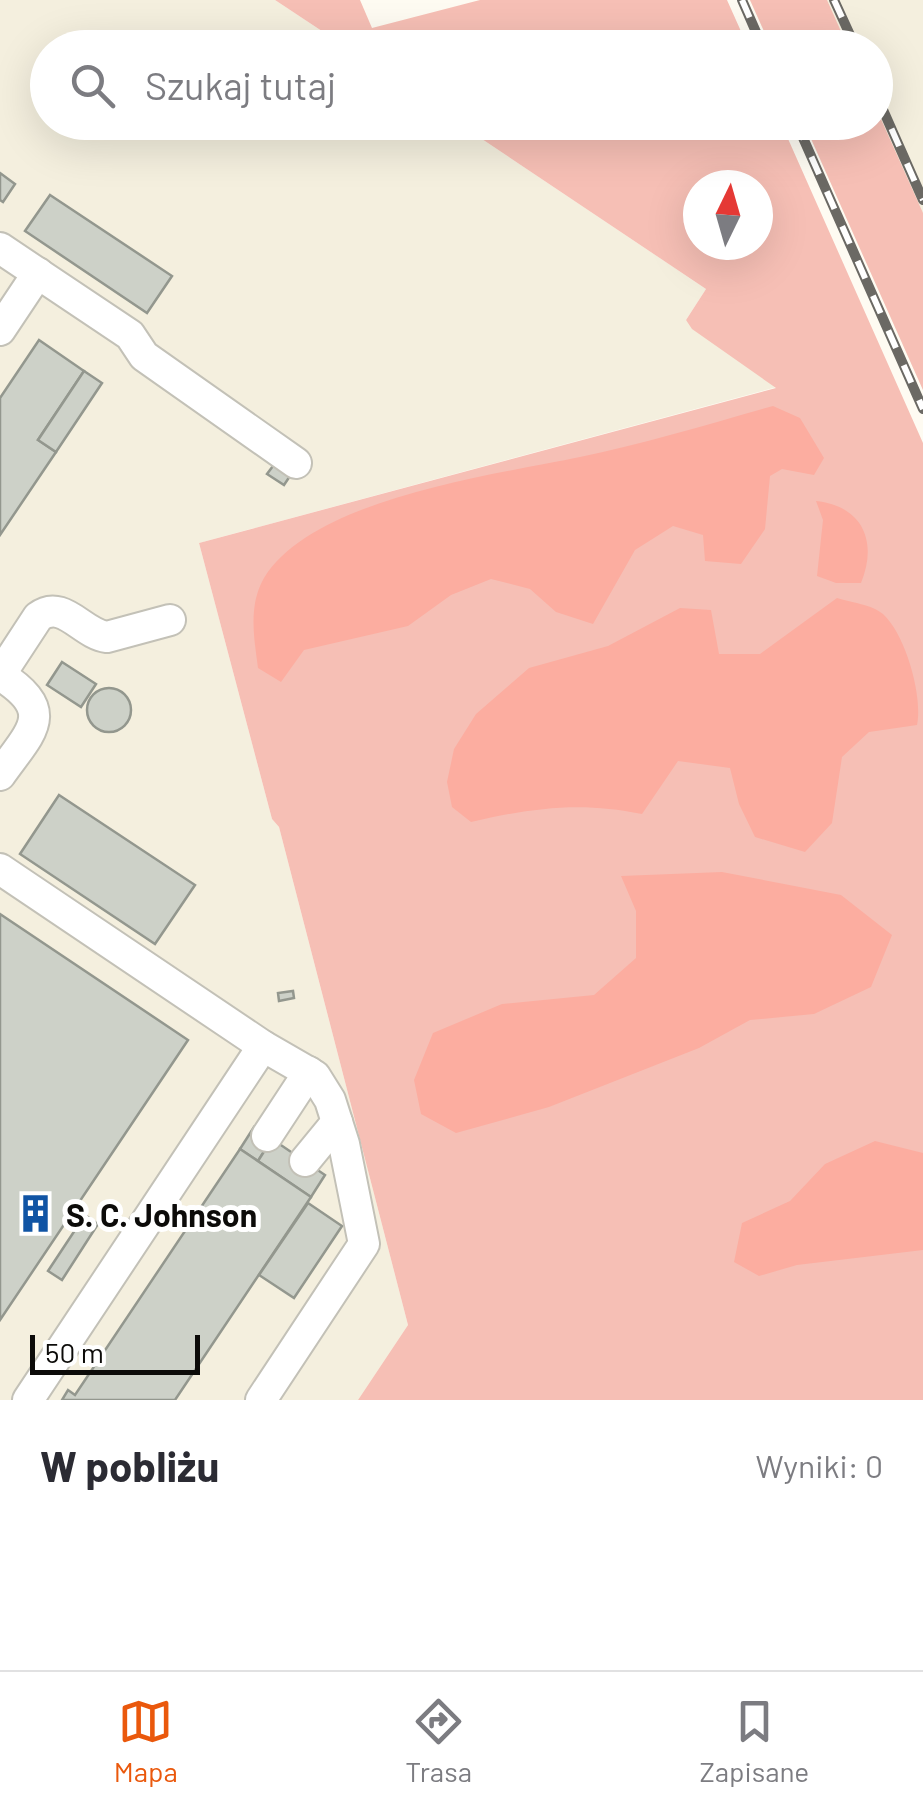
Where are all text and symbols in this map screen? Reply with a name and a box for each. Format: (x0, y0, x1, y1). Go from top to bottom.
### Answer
search box (30, 30, 893, 140)
icon: search (65, 58, 120, 113)
text: Szukaj tutaj (145, 62, 336, 108)
north arrow (683, 170, 773, 260)
building icon: S. C. Johnson (15, 1193, 57, 1235)
place label: S. C. Johnson (66, 1195, 257, 1233)
scale bar (30, 1330, 200, 1374)
text: 50 m (45, 1335, 104, 1369)
text: W pobliżu (40, 1440, 219, 1490)
text: Wyniki: 0 (756, 1446, 883, 1484)
tab: Mapa (114, 1694, 178, 1788)
tab: Trasa (405, 1694, 472, 1788)
tab: Zapisane (699, 1694, 809, 1788)

